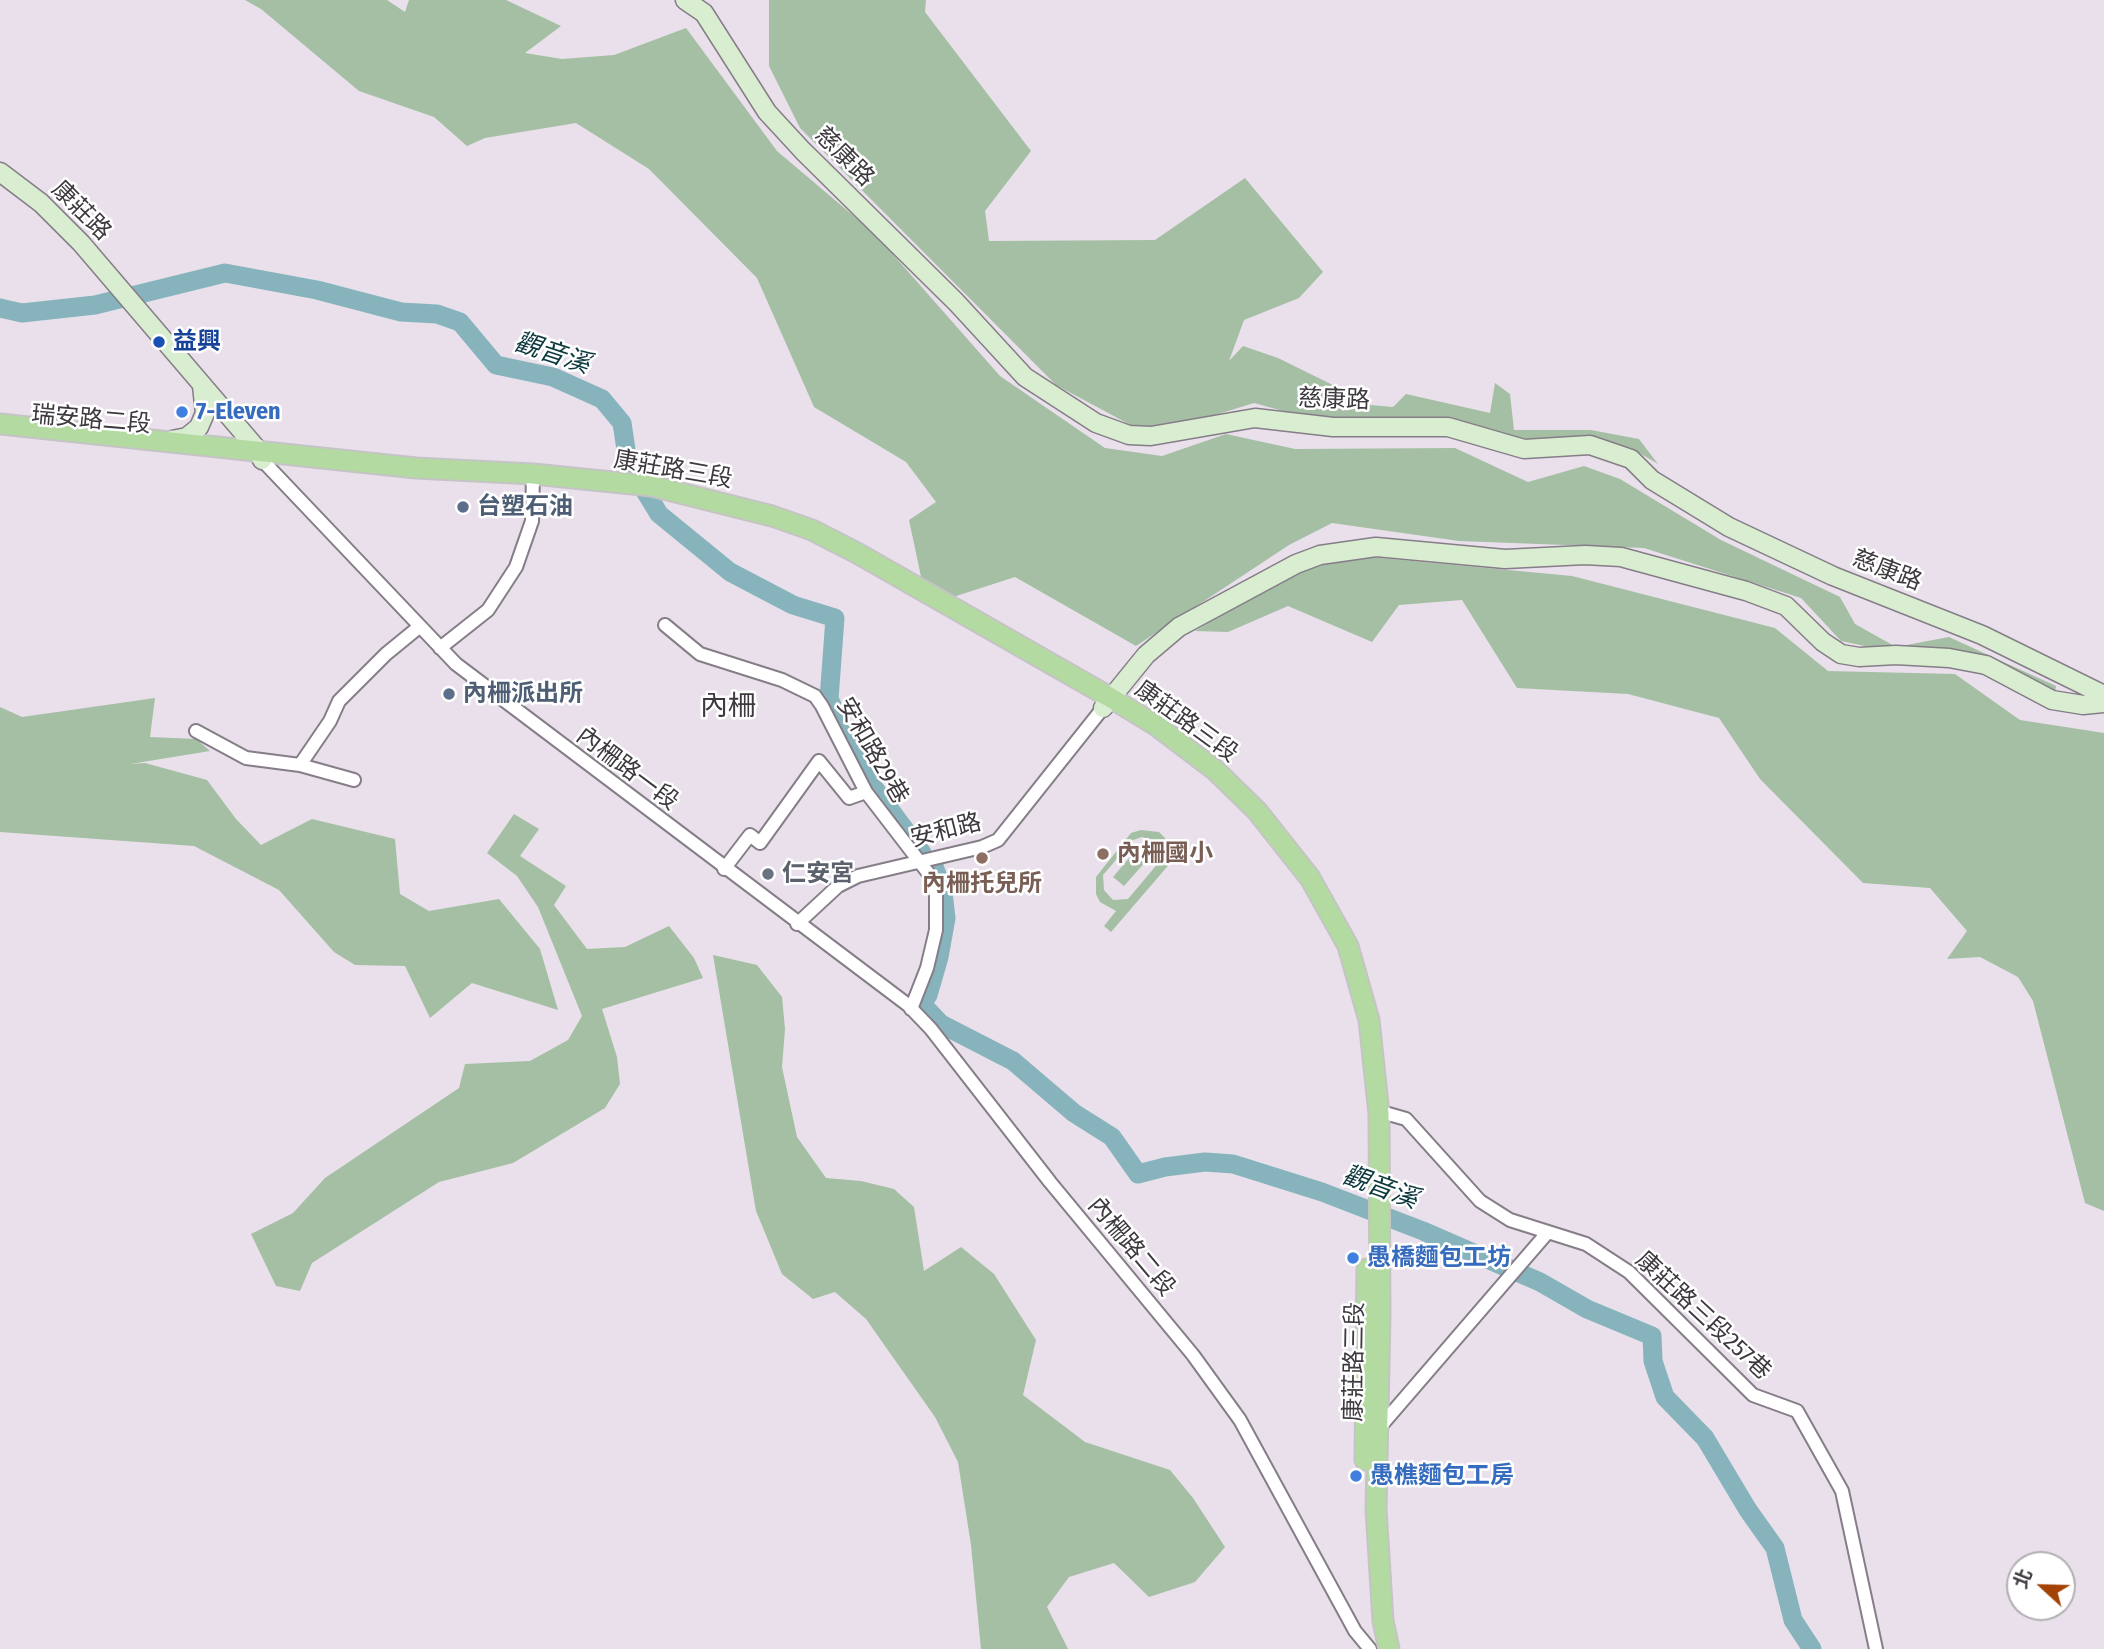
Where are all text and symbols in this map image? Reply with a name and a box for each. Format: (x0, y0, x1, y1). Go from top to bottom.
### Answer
street label: 慈康路 (808, 121, 880, 193)
street label: 康莊路 (45, 175, 117, 247)
water label: 觀音溪 (510, 327, 594, 381)
place label: 益興 (173, 328, 221, 356)
marker: 益興 (151, 334, 167, 350)
street label: 慈康路 (1298, 384, 1370, 416)
place label: 7-Eleven (196, 398, 281, 426)
street label: 瑞安路二段 (30, 400, 152, 440)
marker: 7-Eleven (174, 404, 190, 420)
street label: 康莊路三段 (611, 445, 735, 495)
place label: 台塑石油 (477, 493, 573, 521)
marker: 台塑石油 (455, 499, 471, 515)
street label: 慈康路 (1848, 545, 1926, 597)
street label: 康莊路三段 (1129, 675, 1243, 769)
place label: 內柵派出所 (463, 680, 583, 708)
marker: 內柵派出所 (441, 686, 457, 702)
district label: 內柵 (700, 690, 756, 724)
street label: 安和路29巷 (830, 693, 914, 809)
street label: 內柵路一段 (570, 721, 684, 817)
street label: 安和路 (908, 808, 984, 854)
place label: 內柵國小 (1117, 840, 1213, 868)
marker: 內柵國小 (1095, 846, 1111, 862)
marker: 內柵托兒所 (974, 850, 990, 866)
place label: 仁安宮 (782, 860, 854, 888)
marker: 仁安宮 (760, 866, 776, 882)
place label: 內柵托兒所 (922, 870, 1042, 898)
water label: 觀音溪 (1338, 1160, 1422, 1216)
street label: 內柵路二段 (1081, 1192, 1181, 1302)
place label: 愚橋麵包工坊 (1367, 1244, 1511, 1272)
street label: 康莊路三段257巷 (1629, 1246, 1777, 1386)
marker: 愚橋麵包工坊 (1345, 1250, 1361, 1266)
street label: 康莊路三段 (1340, 1302, 1370, 1422)
place label: 愚樵麵包工房 (1370, 1462, 1514, 1490)
marker: 愚樵麵包工房 (1348, 1468, 1364, 1484)
north arrow (2006, 1551, 2076, 1621)
text: 北 (2009, 1566, 2037, 1592)

